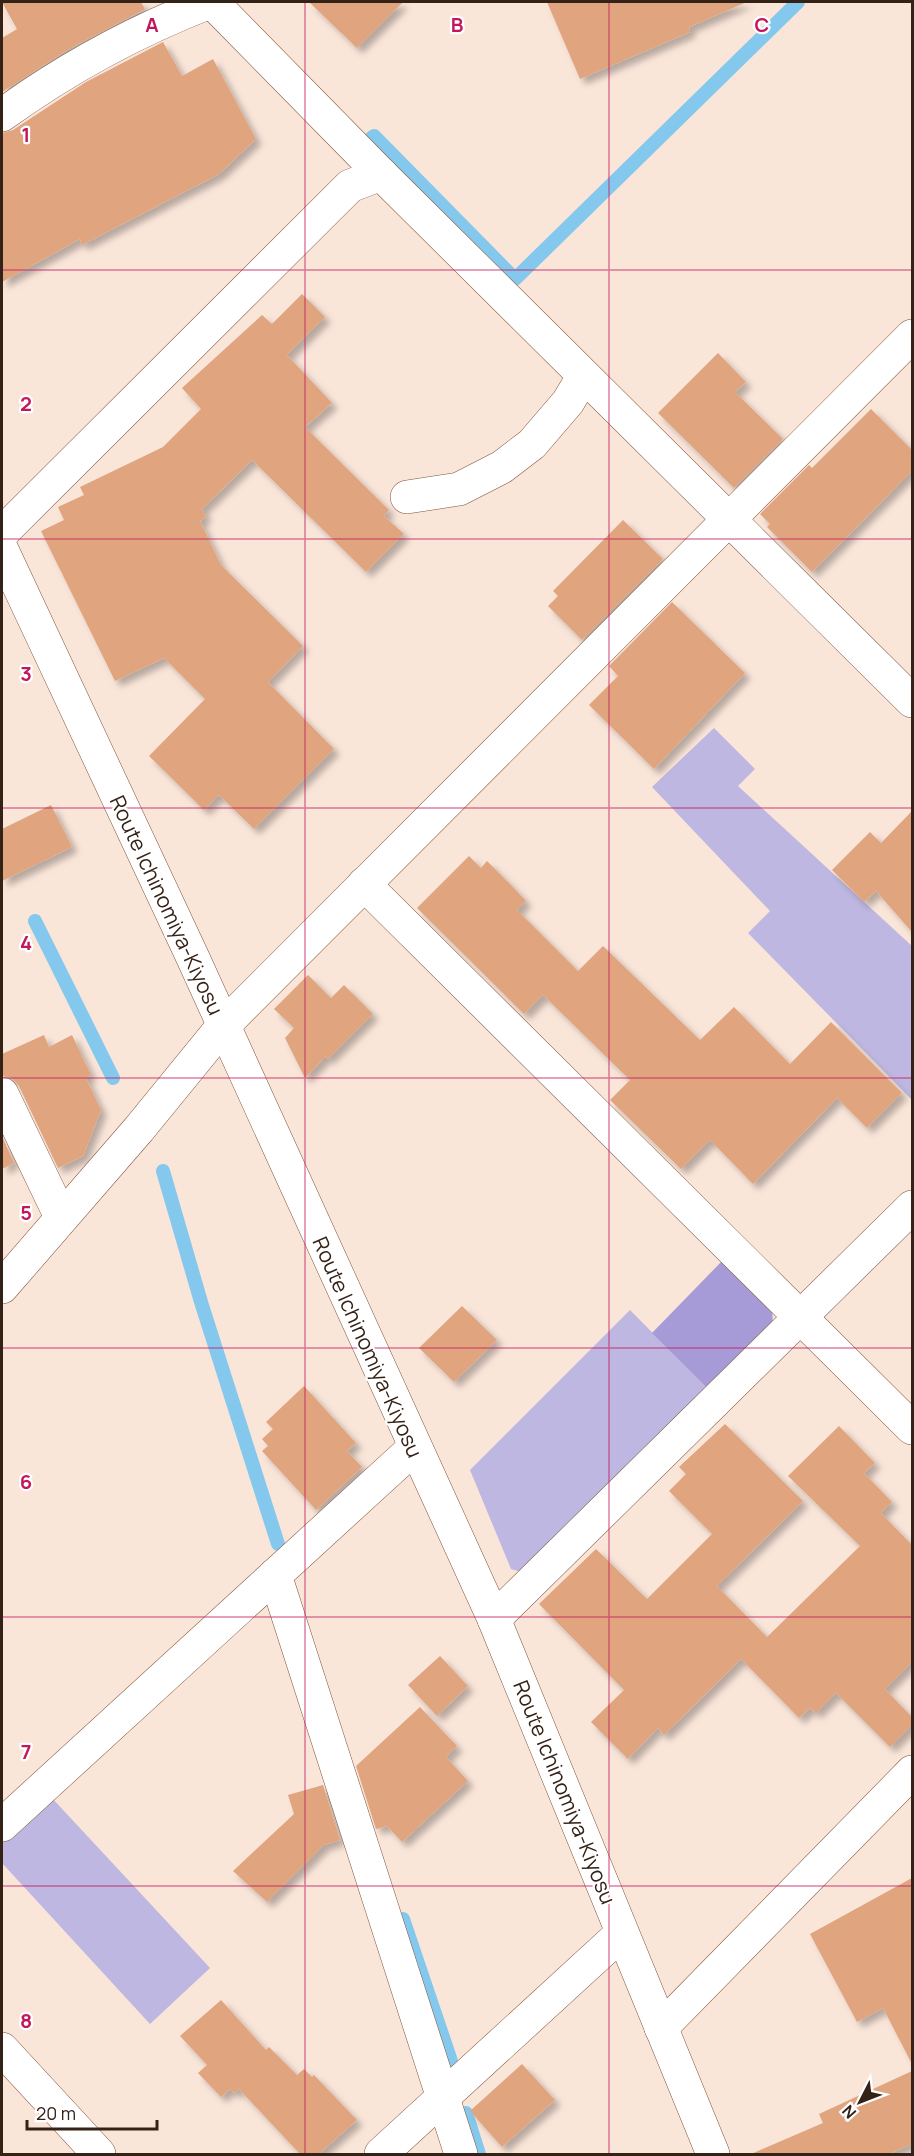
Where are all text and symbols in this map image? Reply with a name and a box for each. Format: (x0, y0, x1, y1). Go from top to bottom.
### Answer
text: A (145, 11, 159, 38)
text: B (451, 11, 464, 38)
text: C (755, 11, 769, 38)
text: 1 (22, 121, 30, 148)
text: 2 (20, 390, 32, 417)
text: 3 (20, 660, 32, 687)
street label: Route Ichinomiya-Kiyosu (104, 791, 230, 1019)
text: 4 (20, 929, 32, 956)
text: 5 (20, 1199, 32, 1226)
street label: Route Ichinomiya-Kiyosu (307, 1232, 429, 1462)
text: 6 (20, 1468, 32, 1495)
street label: Route Ichinomiya-Kiyosu (507, 1676, 623, 1908)
text: 7 (21, 1738, 31, 1765)
text: 8 (20, 2007, 32, 2034)
north arrow (830, 2072, 890, 2132)
scale bar (27, 2093, 158, 2131)
text: N (837, 2100, 861, 2124)
text: 20 m (36, 2101, 76, 2125)

